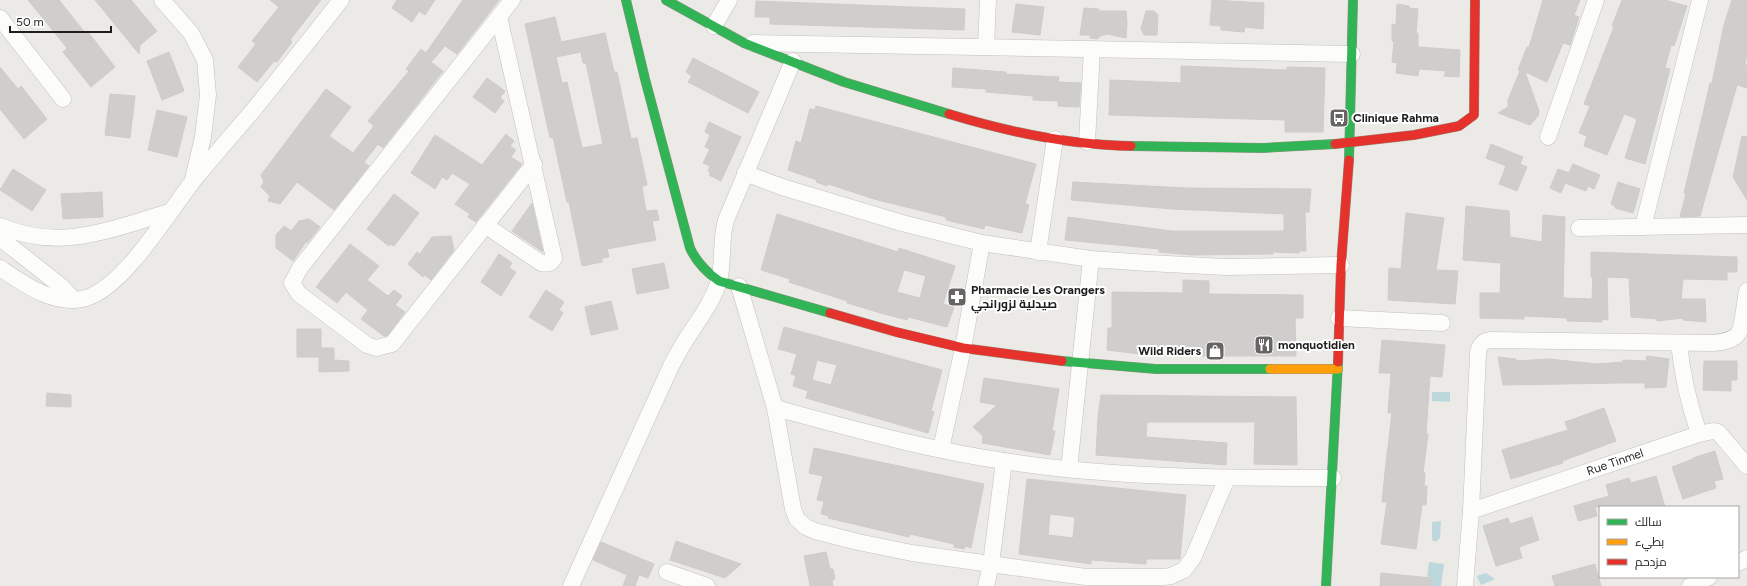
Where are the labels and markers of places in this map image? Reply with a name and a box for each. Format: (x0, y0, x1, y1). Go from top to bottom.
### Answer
bus stop icon: Clinique Rahma (1328, 107, 1350, 129)
place label: Clinique Rahma (1353, 111, 1439, 125)
place label: Pharmacie Les Orangers صيدلية لزورانجي (971, 283, 1105, 314)
pharmacy icon: Pharmacie Les Orangers صيدلية لزورانجي (946, 286, 968, 308)
restaurant icon: monquotidien (1253, 334, 1275, 356)
place label: monquotidien (1278, 338, 1355, 352)
shop icon: Wild Riders (1204, 340, 1226, 362)
place label: Wild Riders (1138, 344, 1201, 358)

